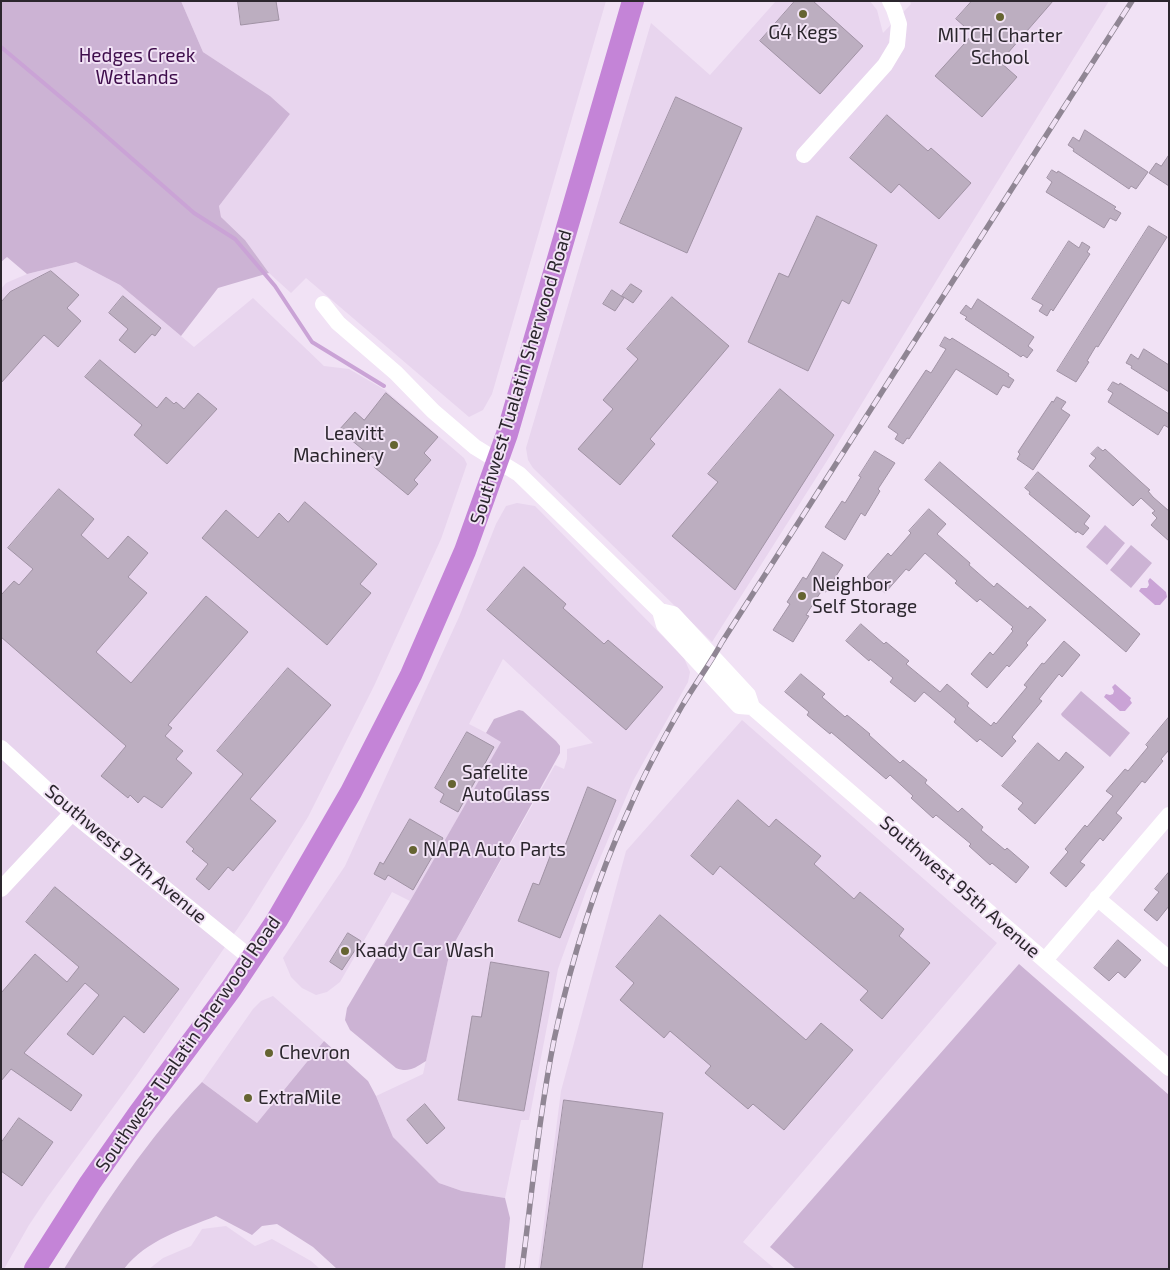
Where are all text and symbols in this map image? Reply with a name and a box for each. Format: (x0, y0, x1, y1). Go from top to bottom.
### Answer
marker: G4 Kegs (797, 8, 809, 20)
marker: MITCH Charter School (994, 11, 1006, 23)
place label: G4 Kegs (768, 22, 838, 44)
place label: MITCH Charter School (937, 25, 1063, 69)
park label: Hedges Creek Wetlands (79, 45, 195, 89)
street label: Southwest Tualatin Sherwood Road (465, 227, 577, 527)
place label: Leavitt Machinery (293, 423, 384, 467)
marker: Leavitt Machinery (388, 439, 400, 451)
place label: Neighbor Self Storage (812, 574, 917, 618)
marker: Neighbor Self Storage (796, 590, 808, 602)
place label: Safelite AutoGlass (462, 762, 550, 806)
marker: Safelite AutoGlass (446, 778, 458, 790)
street label: Southwest 97th Avenue (40, 780, 212, 928)
street label: Southwest 95th Avenue (875, 811, 1045, 963)
place label: NAPA Auto Parts (423, 839, 566, 861)
marker: NAPA Auto Parts (407, 844, 419, 856)
street label: Southwest Tualatin Sherwood Road (91, 912, 285, 1176)
place label: Kaady Car Wash (355, 940, 494, 962)
marker: Kaady Car Wash (339, 945, 351, 957)
place label: Chevron (279, 1042, 350, 1064)
marker: Chevron (263, 1047, 275, 1059)
place label: ExtraMile (258, 1087, 341, 1109)
marker: ExtraMile (242, 1092, 254, 1104)

